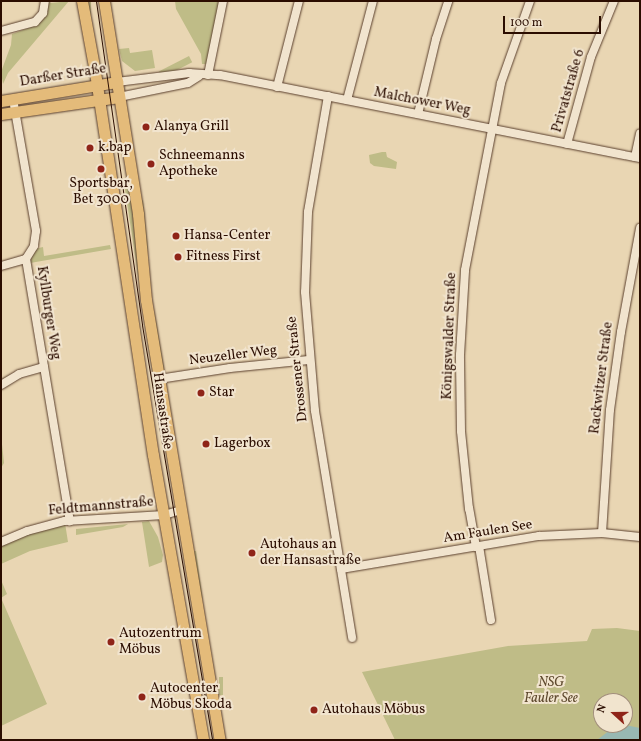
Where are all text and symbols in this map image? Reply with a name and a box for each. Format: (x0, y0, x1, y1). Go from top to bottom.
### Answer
scale bar (505, 8, 603, 34)
text: 100 m (510, 15, 542, 31)
street label: Privatstraße 6 (549, 47, 589, 135)
street label: Darßer Straße (19, 61, 107, 91)
street label: Malchower Weg (372, 84, 472, 120)
place label: Alanya Grill (154, 119, 229, 135)
marker: Alanya Grill (141, 122, 151, 132)
place label: k.bap (98, 140, 132, 156)
marker: k.bap (85, 143, 95, 153)
place label: Schneemanns Apotheke (159, 148, 245, 180)
marker: Schneemanns Apotheke (146, 159, 156, 169)
marker: Sportsbar, Bet 3000 (96, 164, 106, 174)
place label: Sportsbar, Bet 3000 (69, 176, 133, 208)
place label: Hansa-Center (184, 228, 270, 244)
marker: Hansa-Center (171, 231, 181, 241)
place label: Fitness First (186, 249, 261, 265)
marker: Fitness First (173, 252, 183, 262)
street label: Kyllburger Weg (32, 265, 64, 361)
street label: Königswalder Straße (439, 272, 461, 400)
street label: Drossener Straße (284, 315, 312, 423)
street label: Rackwitzer Straße (587, 321, 617, 435)
street label: Neuzeller Weg (188, 342, 278, 370)
street label: Hansastraße (148, 371, 176, 451)
place label: Star (209, 385, 234, 401)
marker: Star (196, 388, 206, 398)
place label: Lagerbox (214, 436, 271, 452)
marker: Lagerbox (201, 439, 211, 449)
street label: Feldtmannstraße (48, 494, 154, 520)
street label: Am Faulen See (442, 517, 534, 547)
place label: Autohaus an der Hansastraße (260, 537, 361, 570)
marker: Autohaus an der Hansastraße (247, 548, 257, 558)
place label: Autozentrum Möbus (119, 626, 202, 658)
marker: Autozentrum Möbus (106, 637, 116, 647)
park label: NSG Fauler See (524, 675, 578, 708)
place label: Autocenter Möbus Skoda (150, 681, 232, 714)
marker: Autocenter Möbus Skoda (137, 692, 147, 702)
north arrow (593, 693, 633, 733)
place label: Autohaus Möbus (322, 702, 425, 718)
text: N (594, 702, 611, 715)
marker: Autohaus Möbus (309, 705, 319, 715)

